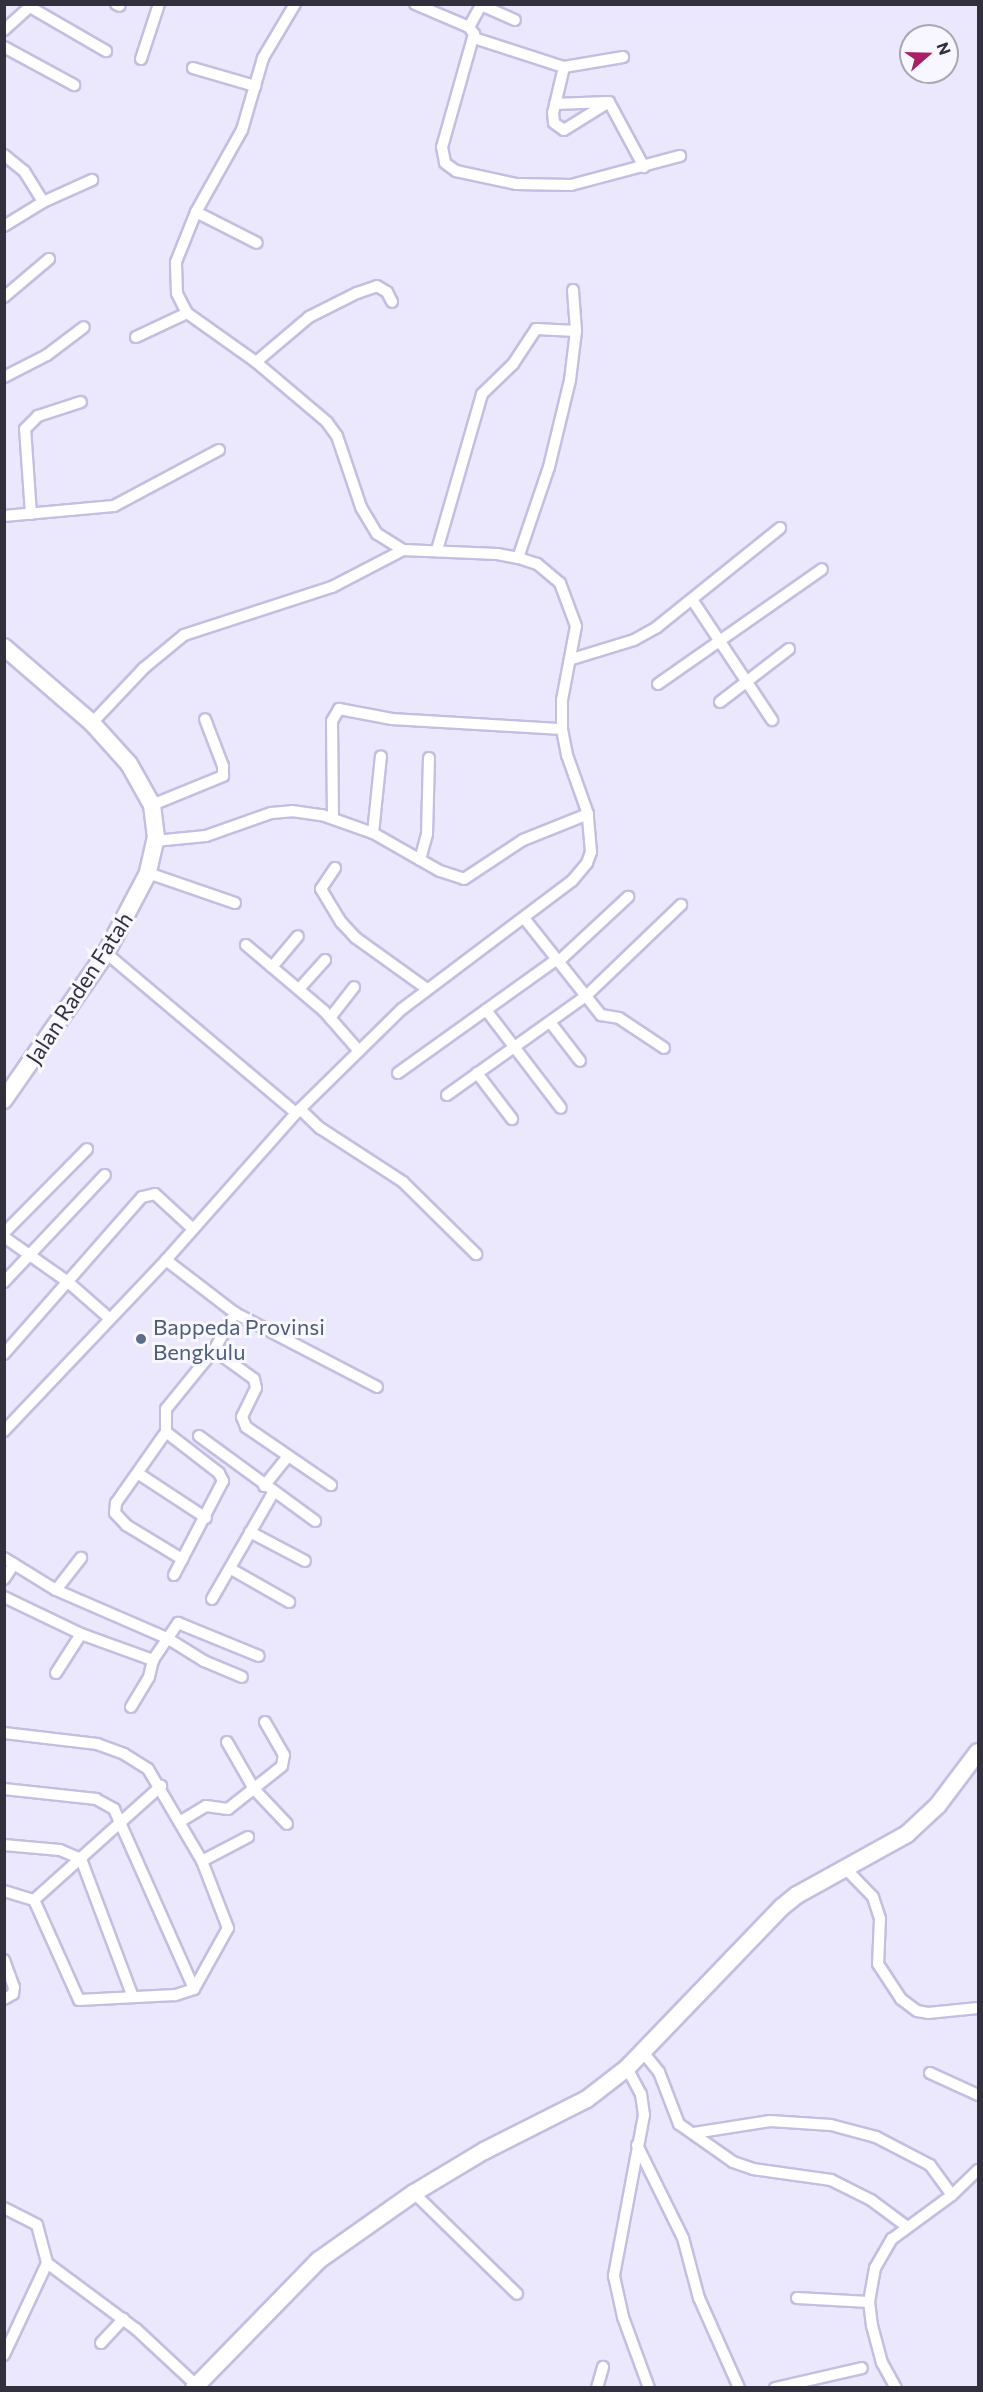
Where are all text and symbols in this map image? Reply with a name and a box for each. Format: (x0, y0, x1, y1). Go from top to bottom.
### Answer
north arrow (899, 24, 959, 84)
text: N (934, 39, 955, 57)
street label: Jalan Raden Fatah (20, 907, 138, 1069)
place label: Bappeda Provinsi Bengkulu (153, 1313, 325, 1364)
marker: Bappeda Provinsi Bengkulu (134, 1332, 148, 1346)

